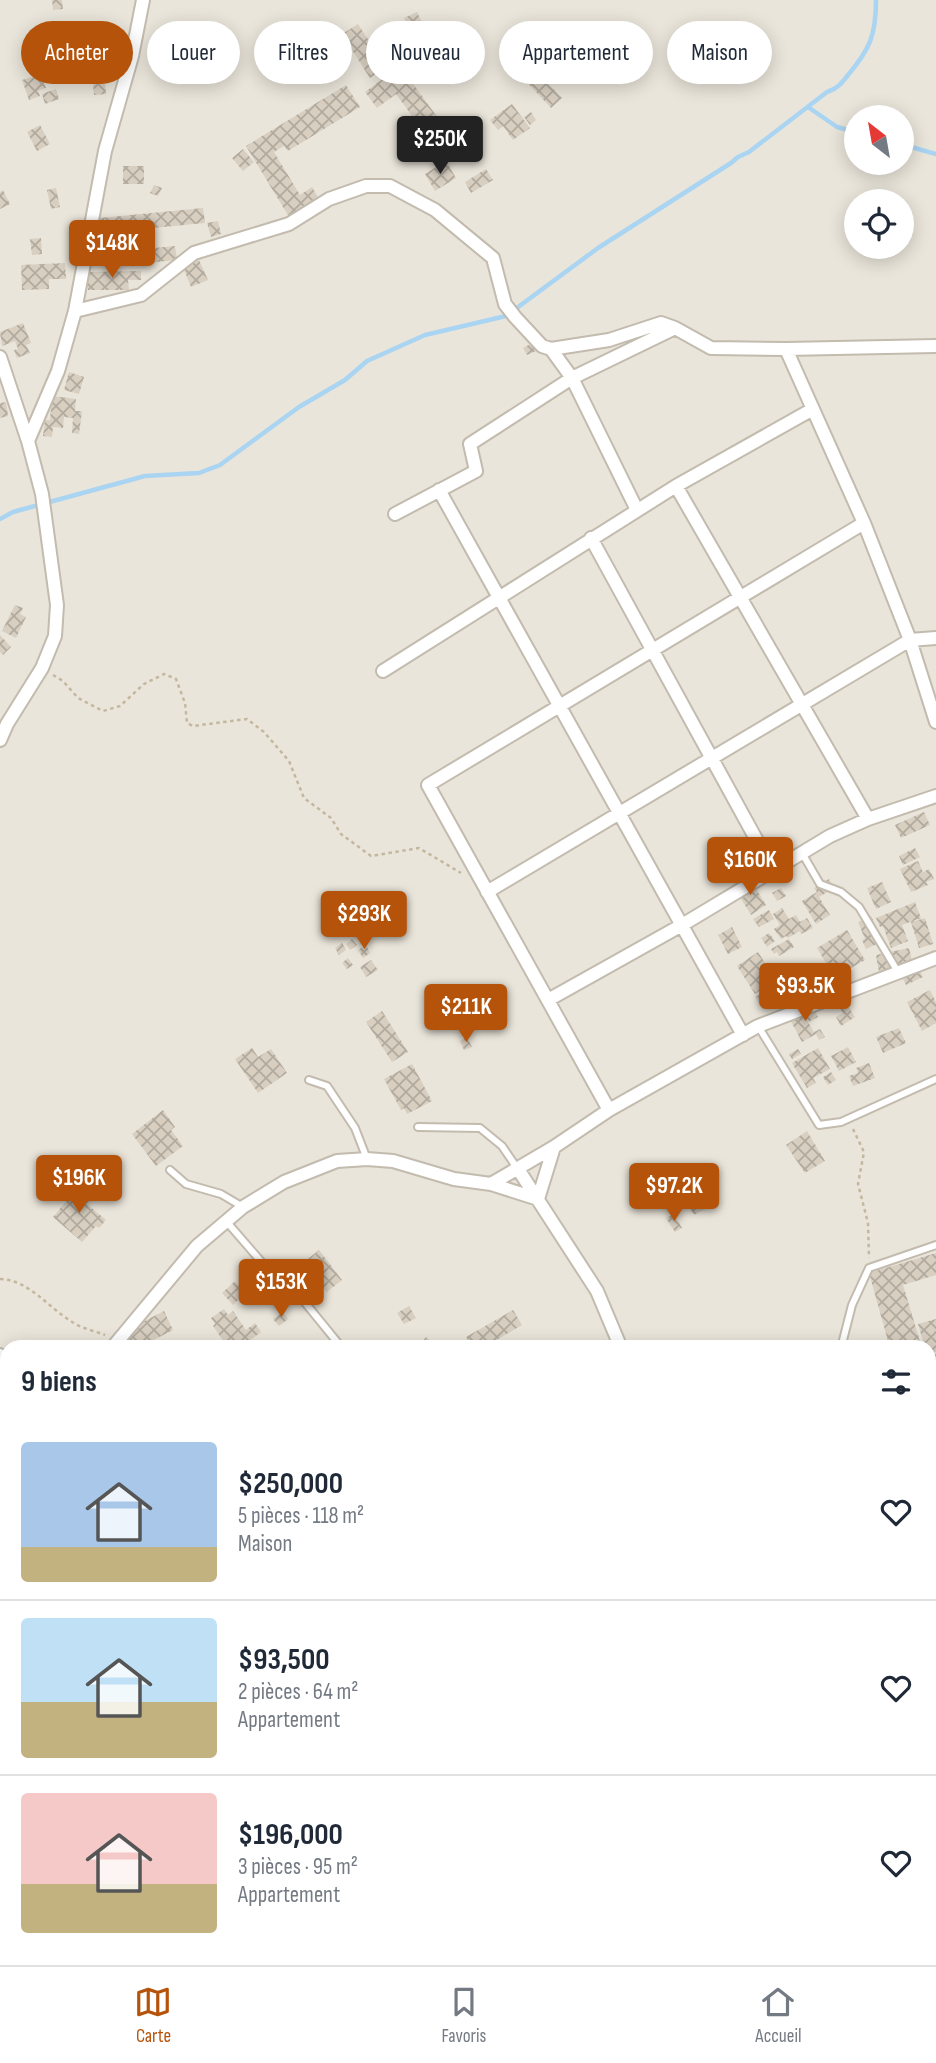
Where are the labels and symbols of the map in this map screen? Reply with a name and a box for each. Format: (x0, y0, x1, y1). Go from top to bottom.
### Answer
north arrow (844, 105, 914, 175)
pin: $250K (391, 116, 489, 176)
pin: $148K (63, 220, 161, 280)
pin: $160K (701, 838, 799, 897)
pin: $293K (315, 892, 413, 951)
pin: $93.5K (748, 964, 862, 1023)
pin: $211K (417, 984, 515, 1044)
pin: $196K (30, 1156, 128, 1215)
pin: $97.2K (617, 1164, 731, 1223)
pin: $153K (232, 1260, 330, 1319)

